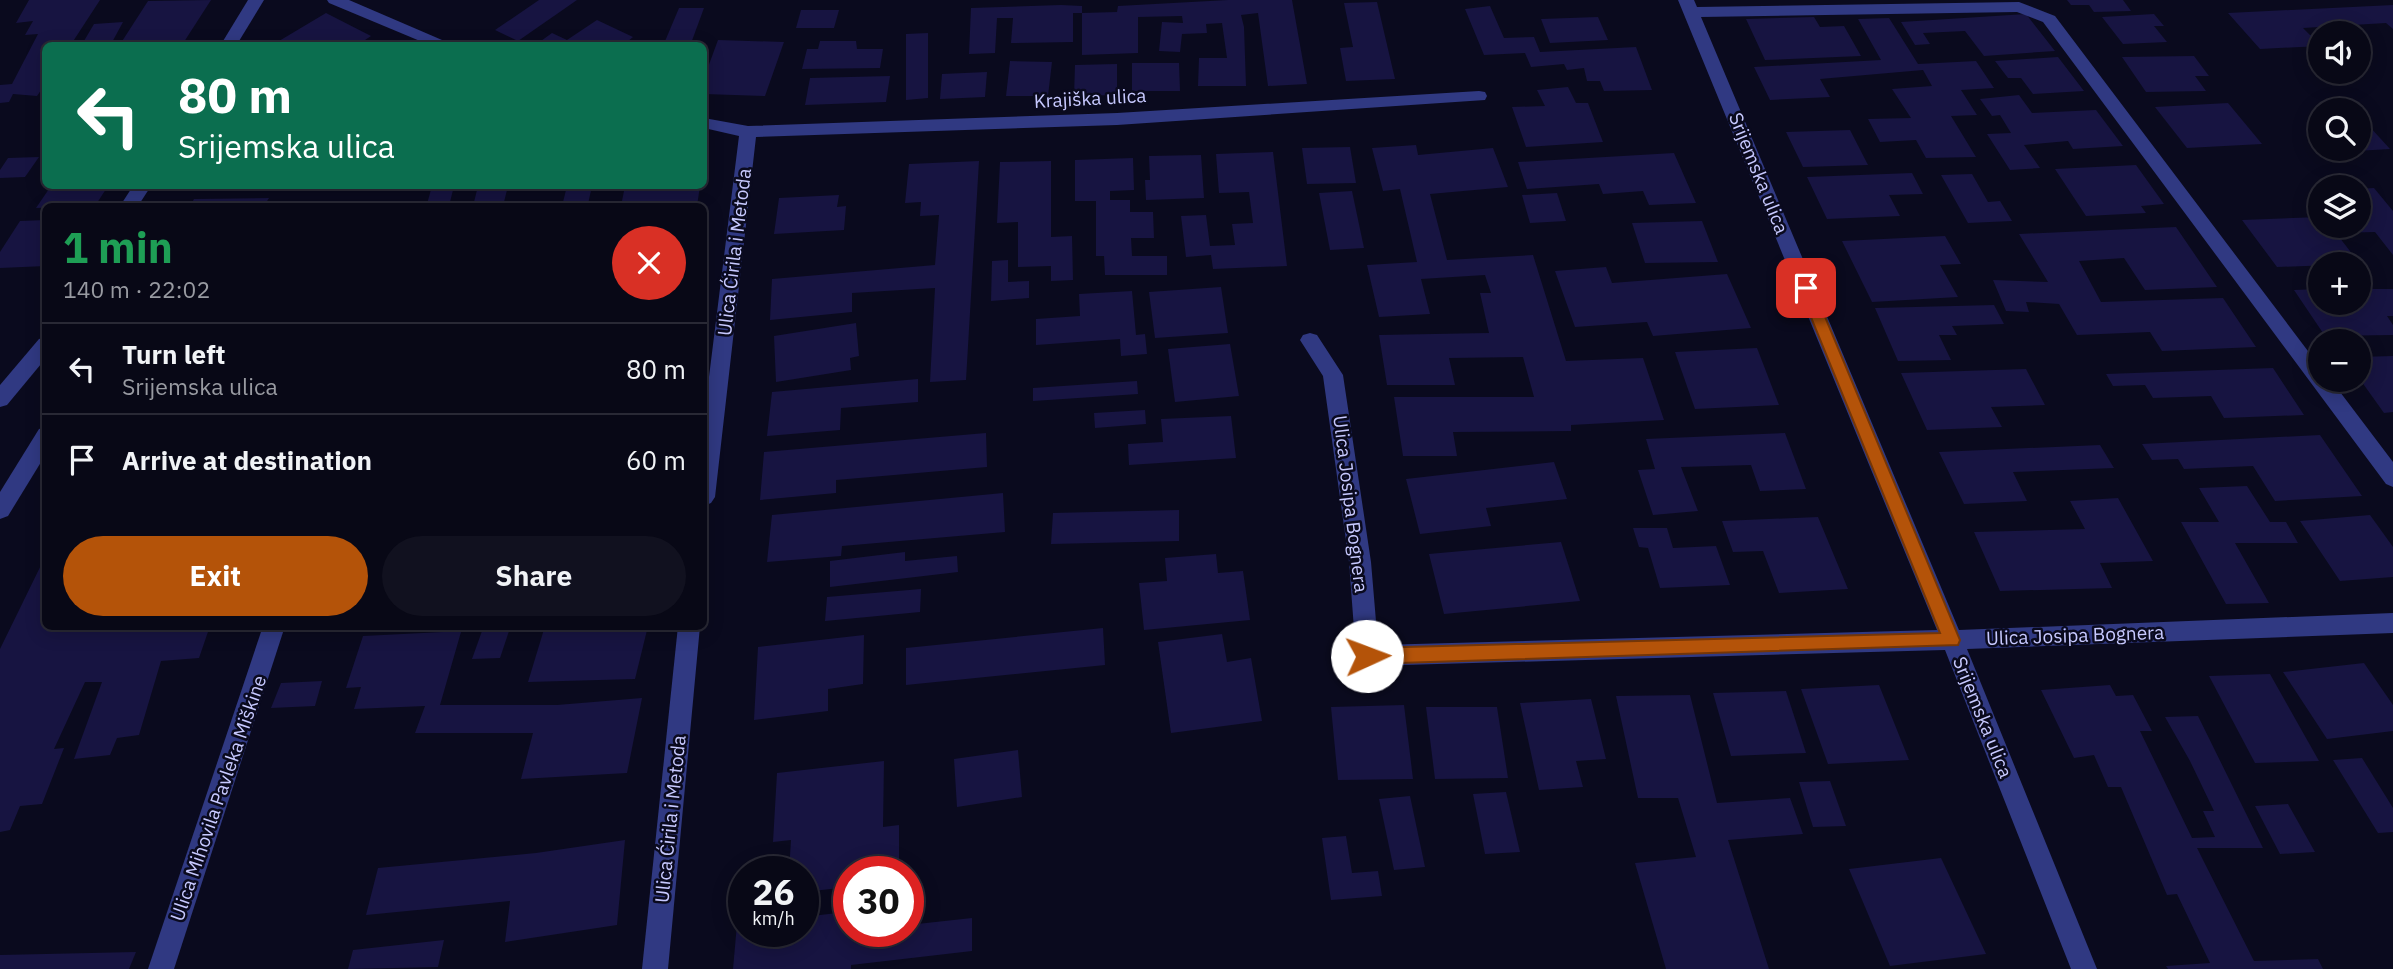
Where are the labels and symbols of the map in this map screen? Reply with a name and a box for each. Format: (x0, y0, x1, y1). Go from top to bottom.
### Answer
street label: Krajiška ulica (1033, 83, 1147, 113)
street label: Srijemska ulica (1724, 109, 1794, 237)
street label: Ulica Ćirila i Metoda (712, 167, 756, 337)
pin (1776, 258, 1836, 318)
street label: Ulica Josipa Bognera (1328, 414, 1374, 594)
position arrow (1330, 619, 1404, 693)
street label: Ulica Josipa Bognera (1985, 620, 2165, 650)
street label: Srijemska ulica (1948, 653, 2018, 781)
street label: Ulica Mihovila Pavleka Miškine (165, 672, 271, 924)
street label: Ulica Ćirila i Metoda (649, 734, 691, 904)
speed limit sign: 30 (833, 856, 924, 947)

